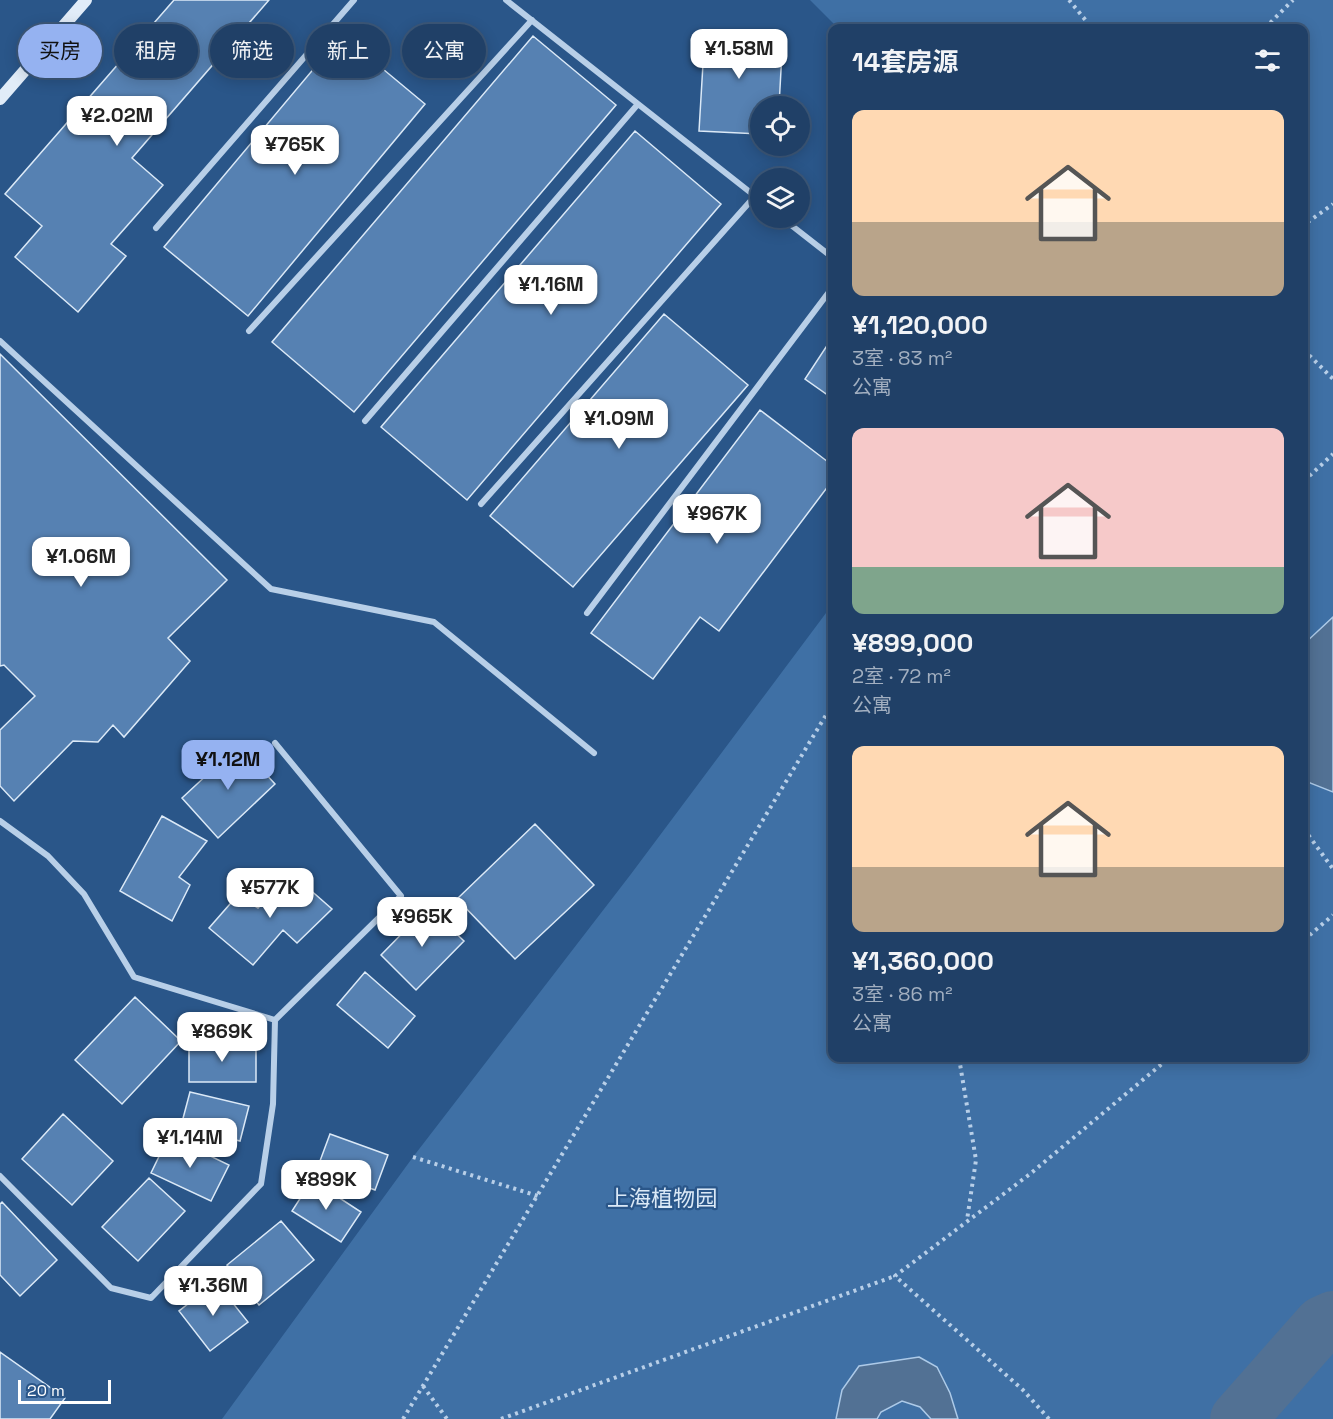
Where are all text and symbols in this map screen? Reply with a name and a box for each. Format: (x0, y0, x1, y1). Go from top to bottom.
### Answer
chip: 买房 (18, 24, 102, 78)
chip: 租房 (114, 24, 198, 78)
chip: 筛选 (210, 24, 294, 78)
chip: 新上 (306, 24, 390, 78)
chip: 公寓 (402, 24, 486, 78)
pin: ¥1.58M (690, 29, 788, 80)
text: ¥1.58M (704, 35, 774, 61)
icon: filters (1251, 44, 1284, 77)
text: 14套房源 (852, 45, 958, 79)
pin: ¥2.02M (68, 96, 166, 147)
map controls (750, 96, 810, 228)
button: locate (750, 96, 810, 156)
text: ¥2.02M (81, 102, 153, 128)
pin: ¥765K (253, 125, 337, 176)
text: ¥765K (265, 131, 325, 157)
icon: home (1014, 149, 1122, 257)
button: layers (750, 168, 810, 228)
pin: ¥1.16M (502, 265, 600, 316)
text: ¥1.16M (518, 271, 584, 297)
text: ¥1,120,000 (852, 308, 988, 342)
text: 3室 · 83 m² (852, 345, 952, 371)
text: 公寓 (852, 374, 892, 400)
pin: ¥1.09M (570, 399, 668, 450)
text: ¥1.09M (584, 405, 654, 431)
icon: home (1014, 467, 1122, 575)
pin: ¥967K (675, 494, 759, 545)
text: ¥967K (687, 500, 747, 526)
pin: ¥1.06M (32, 537, 130, 588)
text: ¥1.06M (46, 543, 116, 569)
text: ¥899,000 (852, 626, 973, 660)
text: 2室 · 72 m² (852, 663, 951, 689)
text: 公寓 (852, 692, 892, 718)
pin: ¥1.12M (179, 740, 277, 791)
text: ¥1.12M (196, 746, 260, 772)
icon: home (1014, 785, 1122, 893)
pin: ¥577K (228, 868, 312, 919)
text: ¥577K (241, 874, 299, 900)
pin: ¥965K (380, 897, 464, 948)
text: ¥965K (391, 903, 453, 929)
text: ¥1,360,000 (852, 944, 994, 978)
text: 3室 · 86 m² (852, 981, 952, 1007)
text: 公寓 (852, 1010, 892, 1036)
pin: ¥869K (180, 1012, 264, 1063)
text: ¥869K (191, 1018, 253, 1044)
pin: ¥1.14M (141, 1118, 239, 1169)
text: ¥1.14M (157, 1124, 223, 1150)
pin: ¥899K (284, 1160, 368, 1211)
text: ¥899K (295, 1166, 357, 1192)
park label: 上海植物园 (607, 1184, 717, 1212)
pin: ¥1.36M (164, 1266, 262, 1317)
text: ¥1.36M (178, 1272, 248, 1298)
scale bar (18, 1377, 111, 1404)
text: 20 m (27, 1380, 65, 1401)

